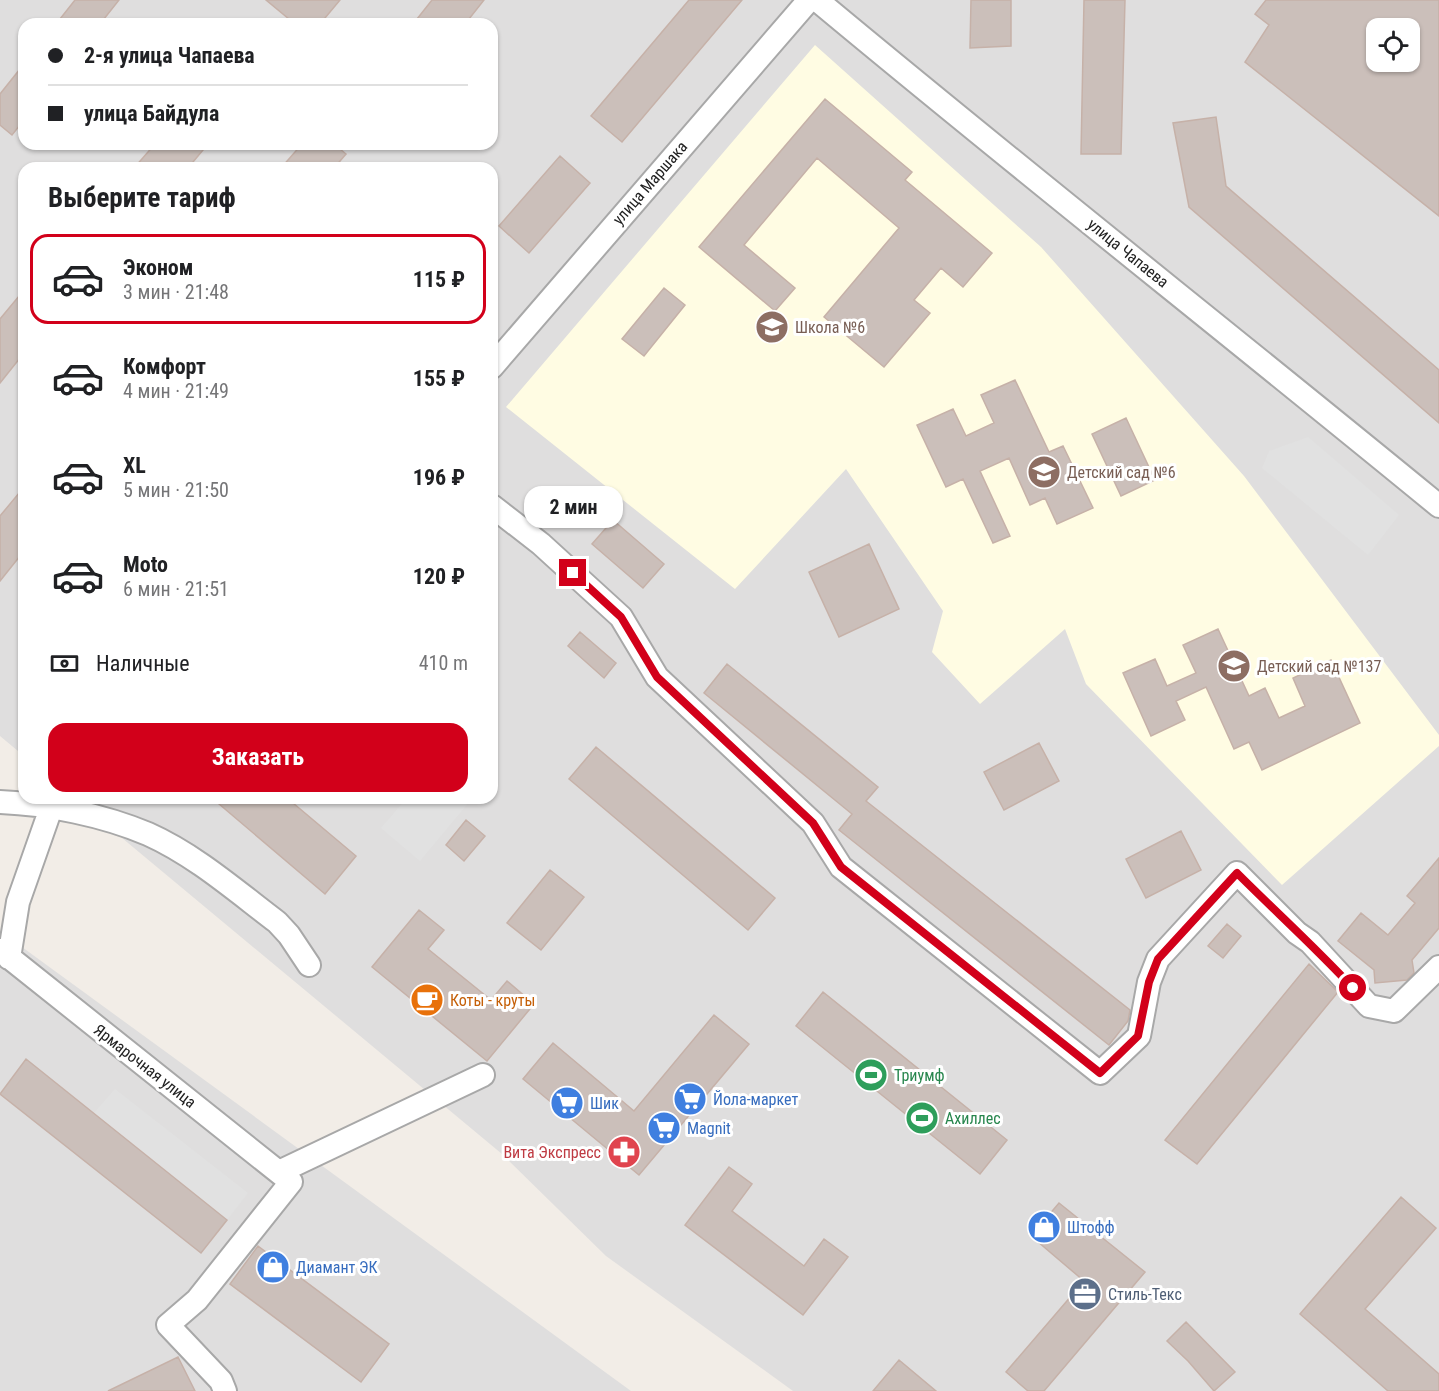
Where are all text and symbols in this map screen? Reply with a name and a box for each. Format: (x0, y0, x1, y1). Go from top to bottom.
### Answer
map controls (1366, 18, 1420, 72)
button: locate (1366, 18, 1420, 72)
text: 2-я улица Чапаева (84, 43, 255, 68)
text: улица Байдула (84, 101, 219, 126)
street label: улица Маршака (609, 137, 691, 229)
text: Выберите тариф (48, 182, 236, 214)
street label: улица Чапаева (1084, 215, 1172, 291)
icon: car (51, 252, 105, 306)
text: Эконом (123, 255, 193, 280)
text: 115 ₽ (413, 267, 465, 292)
text: 3 мин · 21:48 (123, 280, 229, 304)
school or university icon: Школа №6 (754, 309, 790, 345)
place label: Школа №6 (795, 318, 865, 337)
icon: car (51, 351, 105, 405)
text: Комфорт (123, 354, 206, 379)
text: 155 ₽ (413, 366, 465, 391)
text: 4 мин · 21:49 (123, 379, 229, 403)
icon: car (51, 450, 105, 504)
text: XL (123, 453, 146, 478)
school or university icon: Детский сад №6 (1026, 454, 1062, 490)
place label: Детский сад №6 (1067, 463, 1176, 482)
text: 196 ₽ (413, 465, 465, 490)
text: 5 мин · 21:50 (123, 478, 229, 502)
callout: 2 мин (524, 486, 622, 528)
text: 2 мин (550, 495, 597, 519)
icon: car (51, 549, 105, 603)
text: Moto (123, 552, 168, 577)
route end (559, 559, 586, 586)
text: 120 ₽ (413, 564, 465, 589)
text: 6 мин · 21:51 (123, 577, 229, 601)
icon: cash (48, 647, 81, 680)
school or university icon: Детский сад №137 (1216, 648, 1252, 684)
text: Наличные (96, 651, 190, 676)
text: 410 m (419, 651, 468, 675)
place label: Детский сад №137 (1257, 657, 1381, 676)
button: Заказать (48, 723, 468, 792)
route start (1339, 974, 1366, 1001)
cafe icon: Коты - круты (409, 982, 445, 1018)
place label: Коты - круты (450, 991, 535, 1010)
street label: Ярмарочная улица (90, 1020, 200, 1112)
sports icon: Триумф (853, 1057, 889, 1093)
place label: Триумф (894, 1066, 945, 1085)
supermarket icon: Йола-маркет (672, 1081, 708, 1117)
supermarket icon: Шик (549, 1085, 585, 1121)
place label: Йола-маркет (713, 1090, 798, 1109)
place label: Шик (590, 1094, 619, 1113)
sports icon: Ахиллес (904, 1100, 940, 1136)
place label: Ахиллес (945, 1109, 1001, 1128)
supermarket icon: Magnit (646, 1110, 682, 1146)
place label: Magnit (687, 1119, 731, 1138)
pharmacy icon: Вита Экспресс (606, 1134, 642, 1170)
place label: Вита Экспресс (503, 1143, 601, 1162)
shop icon: Штофф (1026, 1209, 1062, 1245)
place label: Штофф (1067, 1218, 1115, 1237)
shop icon: Диамант ЭК (255, 1249, 291, 1285)
place label: Диамант ЭК (296, 1258, 377, 1277)
office icon: Стиль-Текс (1067, 1276, 1103, 1312)
place label: Стиль-Текс (1108, 1285, 1182, 1304)

